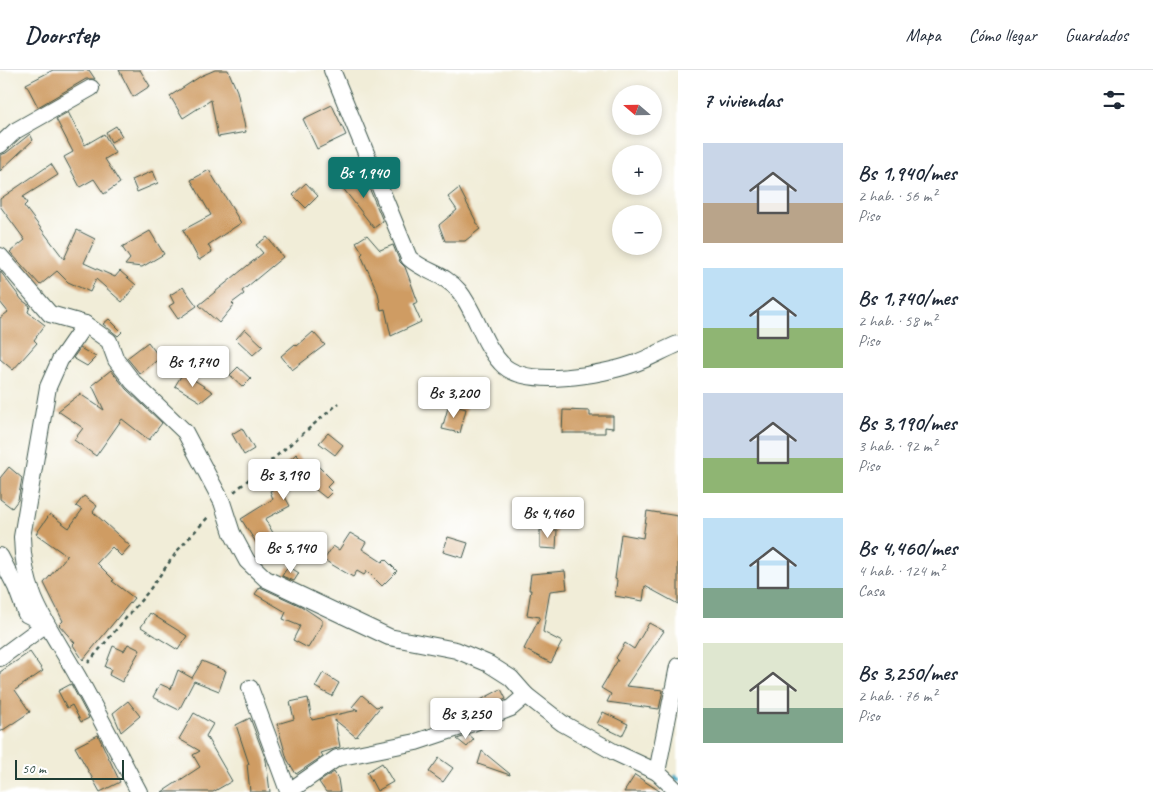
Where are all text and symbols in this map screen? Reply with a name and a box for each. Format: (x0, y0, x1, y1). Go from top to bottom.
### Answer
text: Doorstep (25, 20, 99, 50)
text: Mapa (906, 24, 941, 46)
text: Cómo llegar (969, 24, 1037, 46)
text: Guardados (1065, 24, 1128, 46)
north arrow (612, 85, 662, 135)
map controls (612, 85, 662, 255)
icon: filters (1100, 86, 1128, 114)
text: 7 viviendas (703, 87, 782, 113)
button: + (612, 145, 662, 195)
pin: Bs 1,940 (312, 156, 416, 199)
text: Bs 1,940/mes (858, 160, 956, 186)
text: Bs 1,940 (339, 163, 389, 183)
icon: home (743, 163, 803, 223)
text: 2 hab. · 56 m² (858, 186, 937, 206)
button: − (612, 205, 662, 255)
text: Piso (858, 206, 880, 226)
text: Bs 1,740/mes (858, 285, 957, 311)
icon: home (743, 288, 803, 348)
text: 2 hab. · 58 m² (858, 311, 937, 331)
text: Piso (858, 331, 880, 351)
pin: Bs 1,740 (141, 346, 245, 388)
text: Bs 1,740 (168, 352, 218, 372)
pin: Bs 3,200 (402, 376, 506, 419)
text: Bs 3,200 (429, 383, 479, 403)
text: Bs 3,190/mes (858, 410, 956, 436)
icon: home (743, 413, 803, 473)
text: 3 hab. · 92 m² (858, 436, 937, 456)
text: Piso (858, 456, 880, 476)
pin: Bs 3,190 (232, 458, 336, 501)
text: Bs 3,190 (259, 465, 309, 485)
pin: Bs 4,460 (496, 496, 600, 539)
text: Bs 4,460 (523, 503, 573, 523)
pin: Bs 5,140 (239, 532, 343, 574)
text: Bs 4,460/mes (858, 535, 957, 561)
text: Bs 5,140 (266, 538, 316, 558)
icon: home (743, 538, 803, 598)
text: 4 hab. · 124 m² (858, 561, 944, 581)
text: Casa (858, 581, 884, 601)
text: Bs 3,250/mes (858, 660, 956, 686)
icon: home (743, 663, 803, 723)
text: 2 hab. · 76 m² (858, 686, 937, 706)
pin: Bs 3,250 (414, 698, 518, 740)
text: Bs 3,250 (441, 704, 491, 724)
text: Piso (858, 706, 880, 726)
scale bar (15, 757, 124, 780)
text: 50 m (22, 760, 46, 777)

